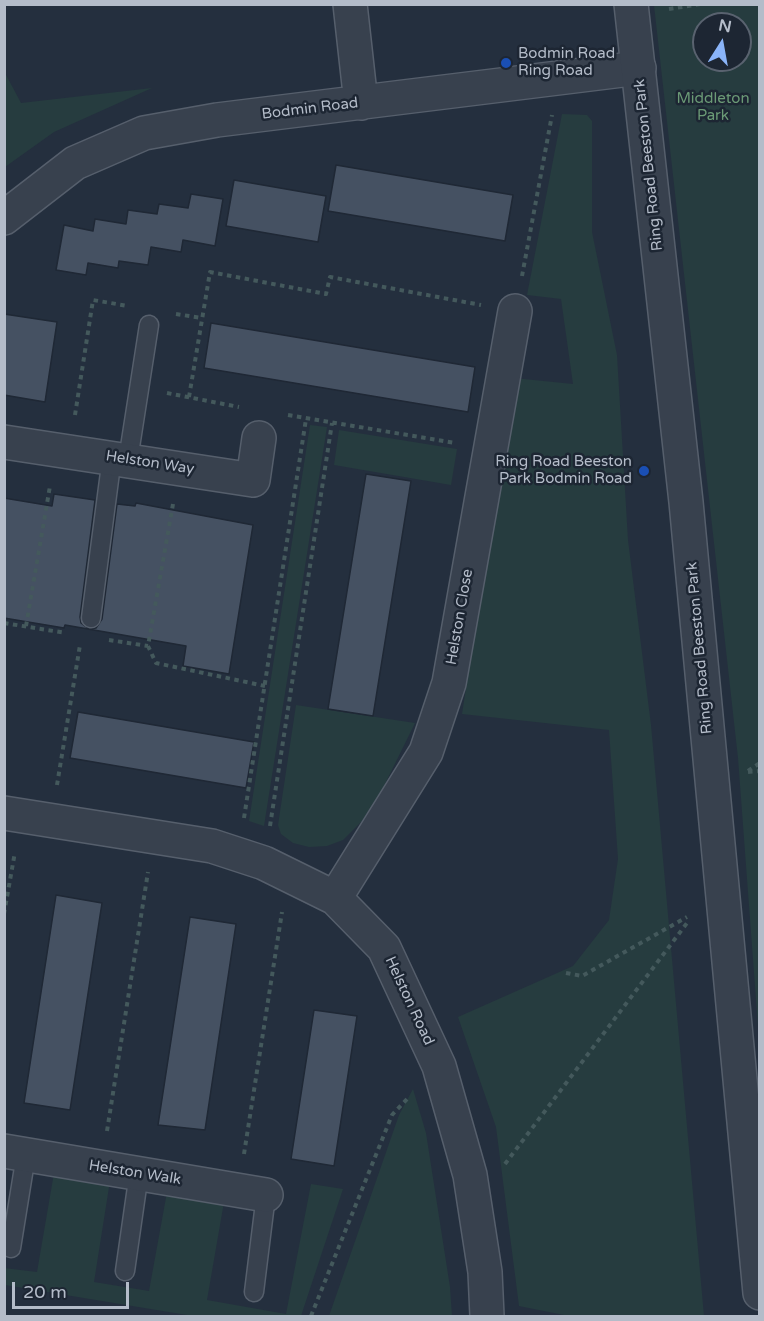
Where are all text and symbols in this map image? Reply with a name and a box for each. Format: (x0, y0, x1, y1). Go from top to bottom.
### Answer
north arrow (692, 12, 752, 72)
text: N (717, 15, 733, 37)
place label: Bodmin Road Ring Road (518, 45, 615, 80)
marker: Bodmin Road Ring Road (499, 56, 513, 70)
street label: Ring Road Beeston Park (631, 78, 667, 252)
park label: Middleton Park (676, 90, 750, 125)
street label: Bodmin Road (261, 94, 359, 124)
street label: Helston Way (105, 447, 195, 479)
place label: Ring Road Beeston Park Bodmin Road (495, 453, 632, 488)
marker: Ring Road Beeston Park Bodmin Road (637, 464, 651, 478)
street label: Ring Road Beeston Park (684, 561, 716, 735)
street label: Helston Close (443, 568, 477, 666)
street label: Helston Road (381, 954, 437, 1048)
street label: Helston Walk (88, 1157, 182, 1189)
scale bar (15, 1270, 132, 1308)
text: 20 m (23, 1281, 67, 1303)

